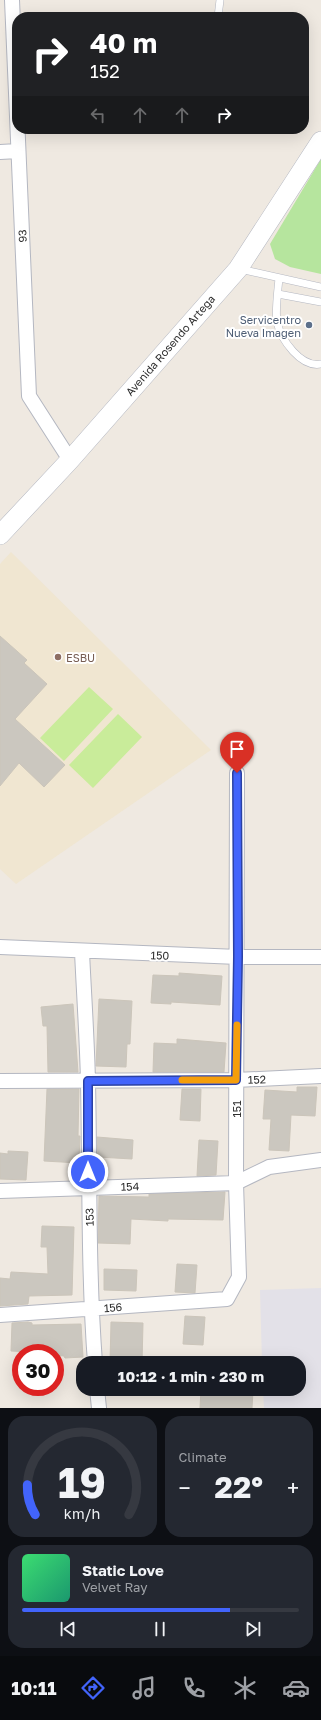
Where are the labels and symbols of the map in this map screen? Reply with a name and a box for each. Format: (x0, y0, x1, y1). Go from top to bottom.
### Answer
street label: 93 (15, 229, 29, 243)
street label: Avenida Rosendo Artega (123, 292, 217, 398)
place label: Servicentro Nueva Imagen (226, 313, 301, 339)
marker: Servicentro Nueva Imagen (304, 320, 314, 330)
place label: ESBU (66, 651, 95, 664)
marker: ESBU (53, 652, 63, 662)
pin (220, 732, 254, 773)
street label: 150 (151, 948, 170, 962)
street label: 152 (248, 1072, 266, 1086)
street label: 151 (230, 1100, 243, 1118)
position arrow (67, 1151, 109, 1193)
street label: 154 (121, 1179, 140, 1193)
street label: 153 (82, 1208, 96, 1226)
street label: 156 (103, 1300, 123, 1314)
speed limit sign: 30 (12, 1344, 64, 1396)

